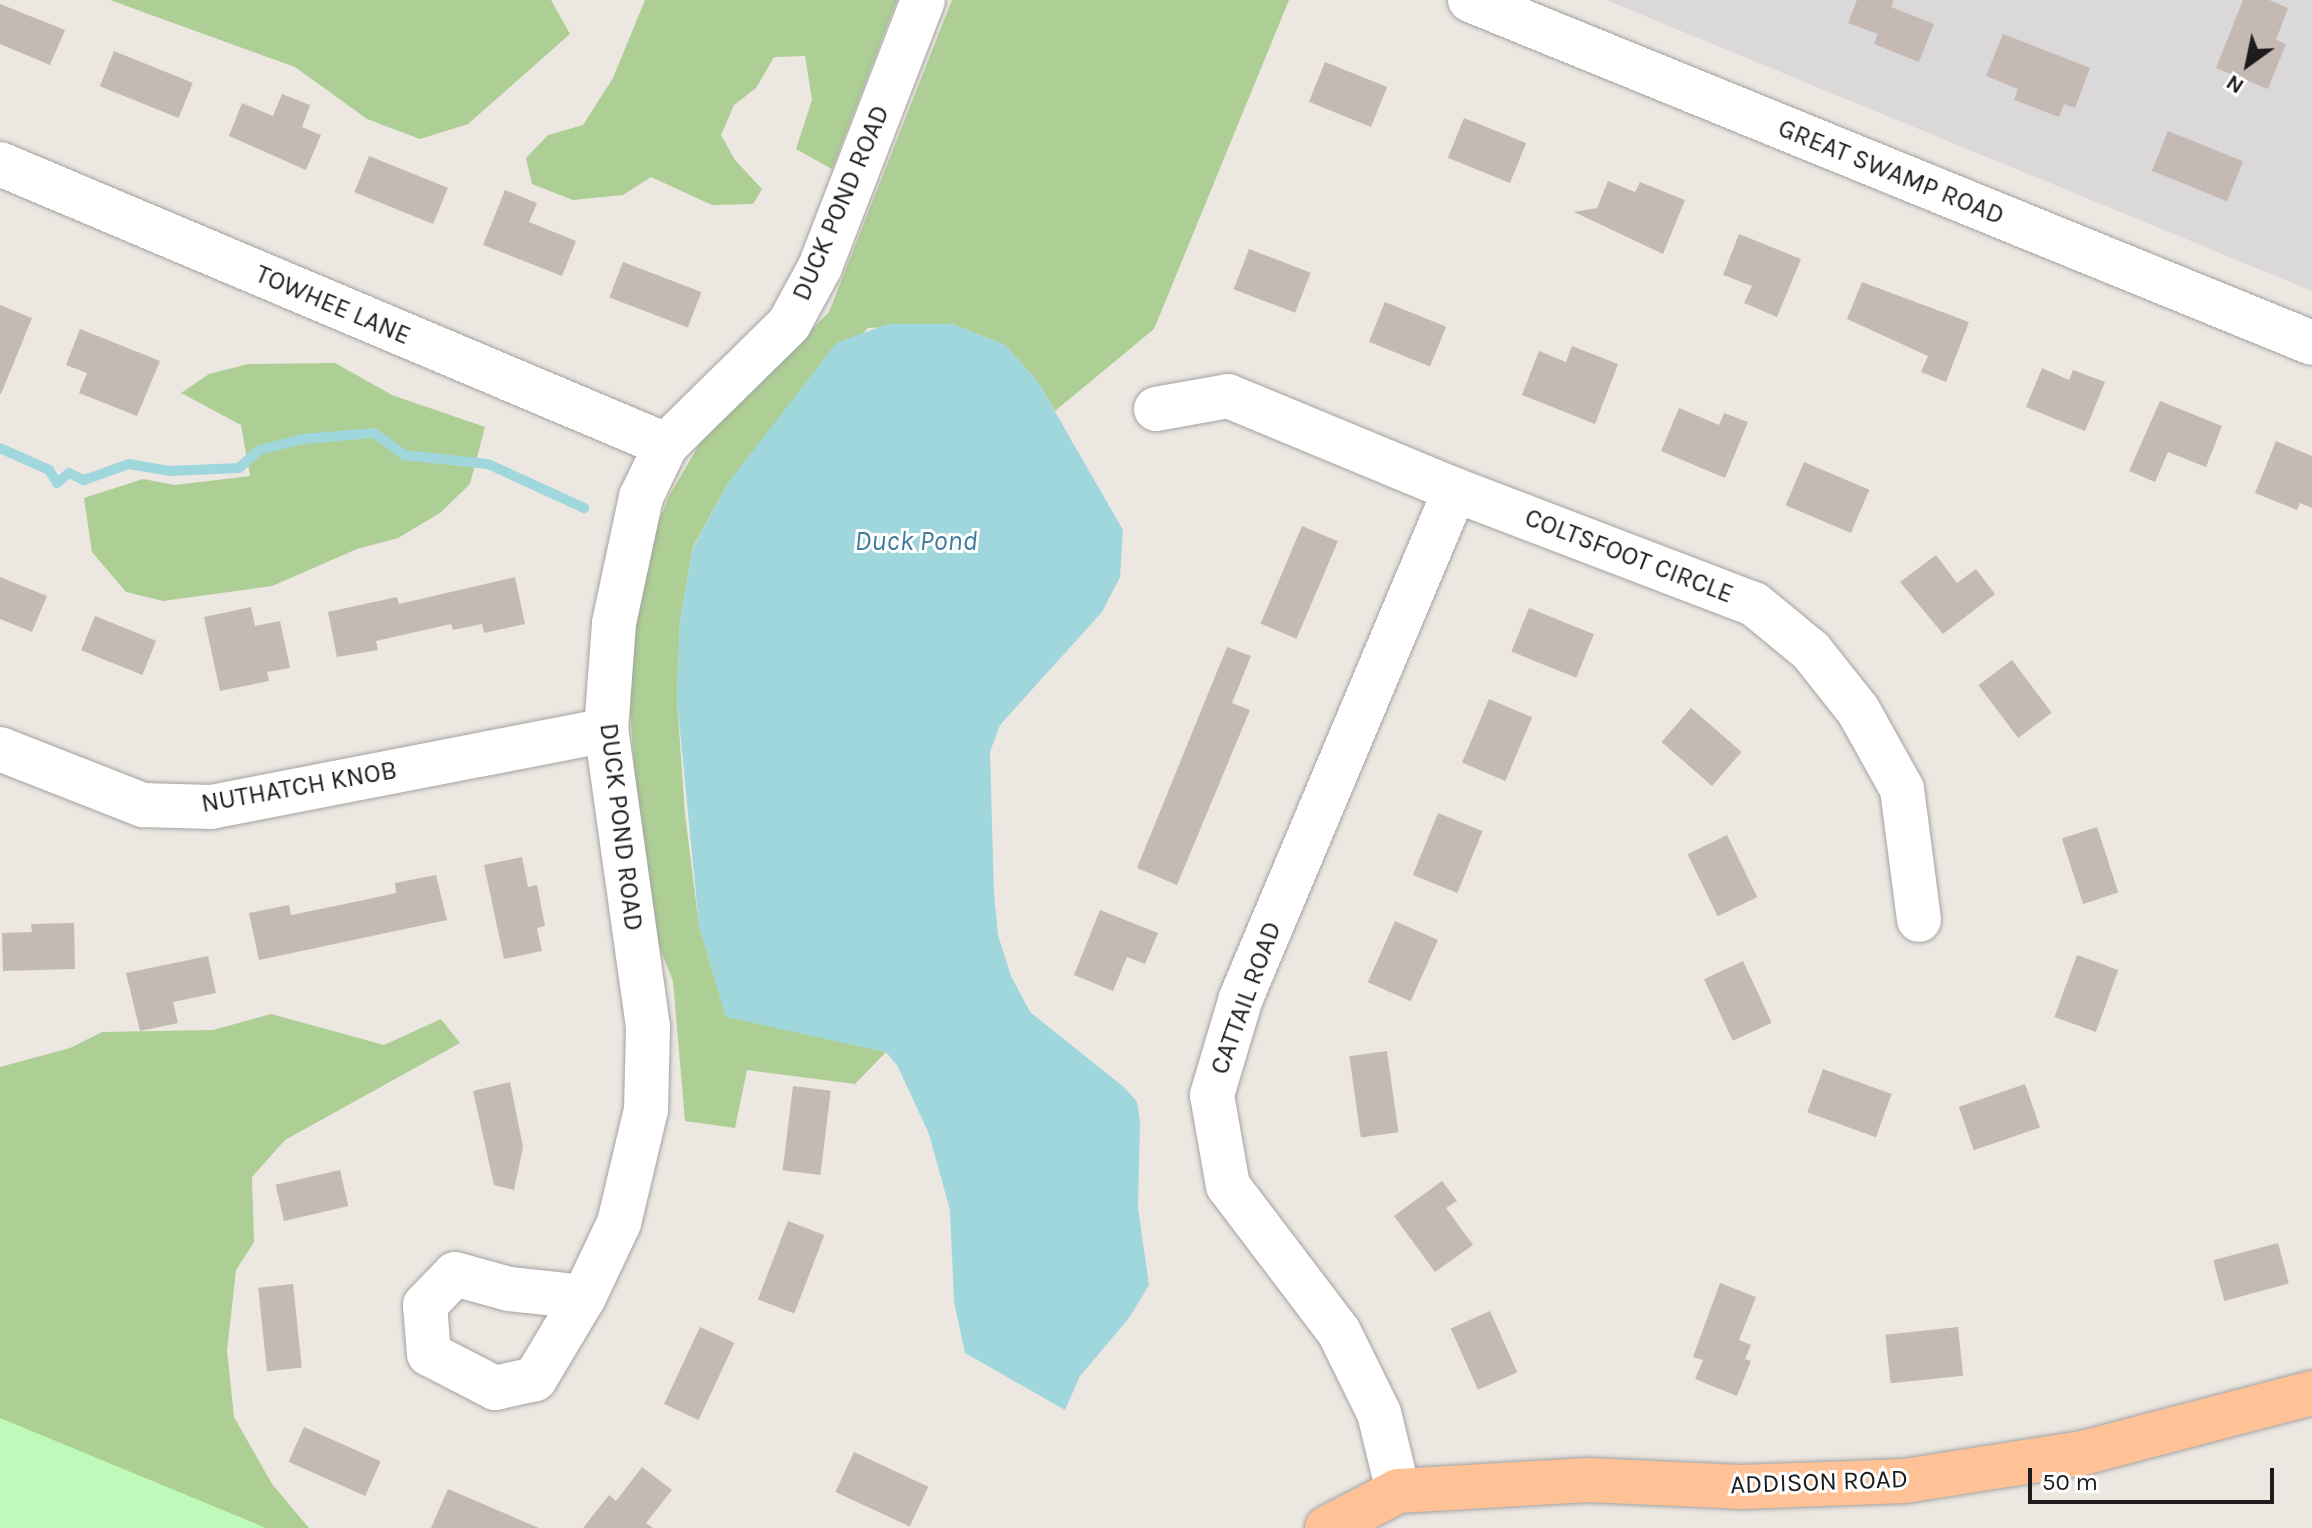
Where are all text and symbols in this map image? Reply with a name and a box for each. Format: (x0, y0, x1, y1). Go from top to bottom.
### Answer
north arrow (2208, 24, 2288, 104)
text: N (2221, 69, 2249, 99)
street label: DUCK POND ROAD (786, 101, 896, 305)
street label: GREAT SWAMP ROAD (1774, 112, 2008, 232)
street label: TOWHEE LANE (251, 258, 415, 352)
street label: COLTSFOOT CIRCLE (1520, 502, 1738, 610)
water label: Duck Pond (854, 524, 978, 558)
street label: DUCK POND ROAD (593, 721, 649, 933)
street label: NUTHATCH KNOB (199, 754, 399, 820)
street label: CATTAIL ROAD (1204, 917, 1288, 1079)
scale bar (2032, 1452, 2278, 1502)
street label: ADDISON ROAD (1730, 1463, 1908, 1501)
text: 50 m (2042, 1468, 2098, 1496)

